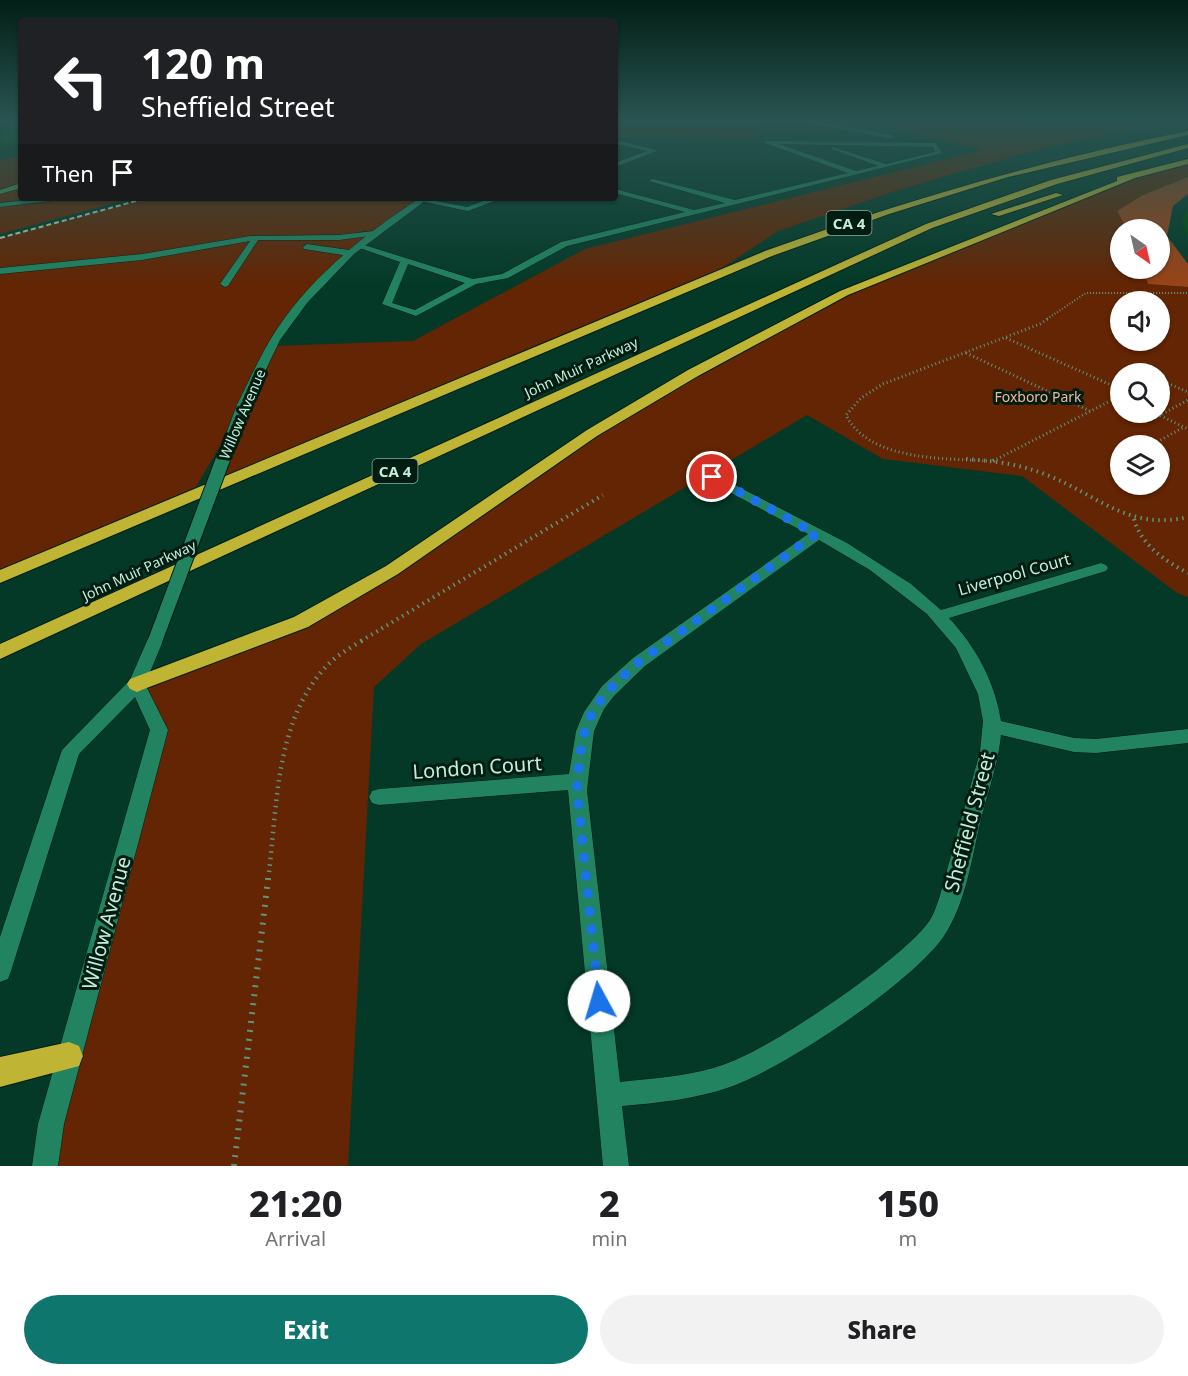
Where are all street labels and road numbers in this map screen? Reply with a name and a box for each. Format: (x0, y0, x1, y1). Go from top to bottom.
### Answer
road number: CA 4 (826, 211, 872, 235)
street label: John Muir Parkway (519, 332, 642, 402)
street label: Willow Avenue (215, 366, 270, 462)
road number: CA 4 (372, 459, 418, 483)
street label: John Muir Parkway (77, 535, 200, 605)
street label: Liverpool Court (955, 547, 1073, 601)
street label: London Court (411, 749, 543, 785)
street label: Sheffield Street (937, 749, 1001, 895)
street label: Willow Avenue (75, 853, 137, 993)

